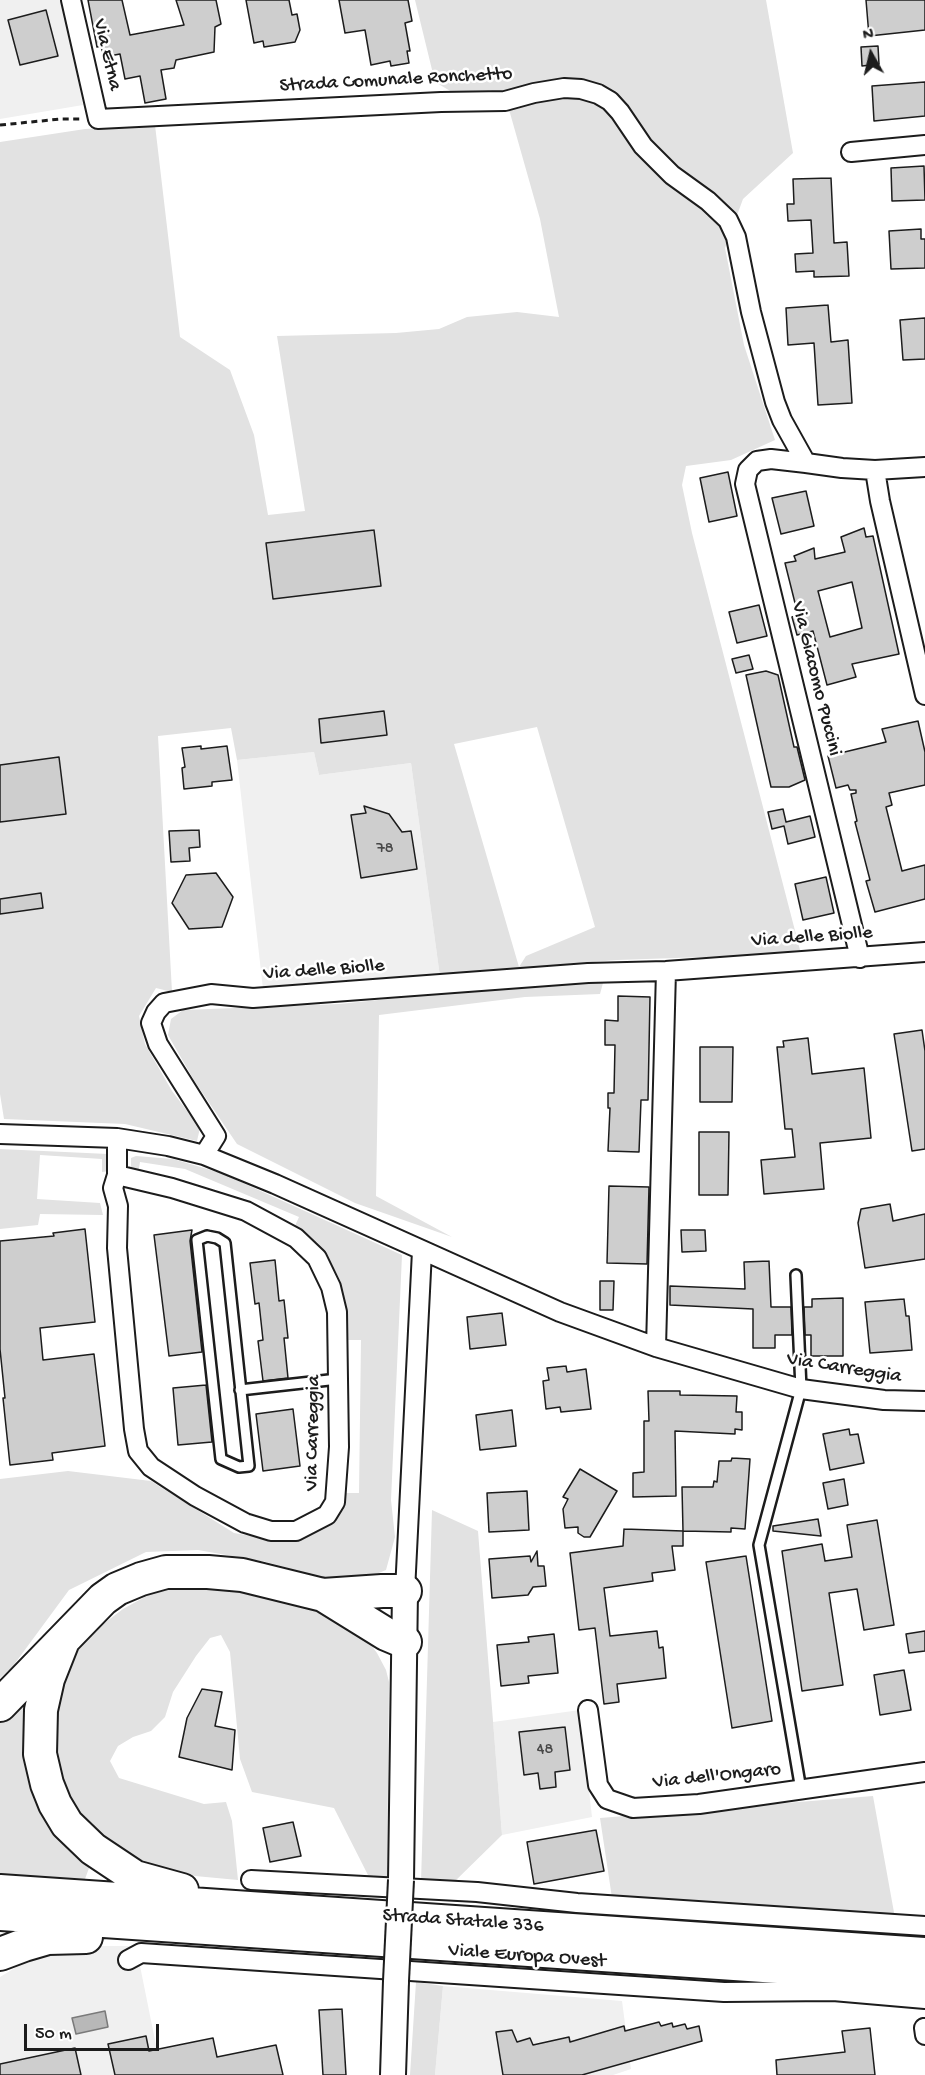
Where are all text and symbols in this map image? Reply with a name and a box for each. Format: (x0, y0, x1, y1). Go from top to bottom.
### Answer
street label: Via Etna (86, 17, 126, 93)
north arrow (841, 24, 901, 84)
text: N (862, 26, 875, 46)
street label: Strada Comunale Ronchetto (279, 63, 513, 99)
street label: Via Giacomo Puccini (784, 599, 846, 759)
house number: 78 (376, 840, 394, 860)
street label: Via delle Biolle (751, 922, 873, 954)
street label: Via delle Biolle (263, 955, 385, 987)
street label: Via Carreggia (785, 1348, 903, 1390)
street label: Via Carreggia (301, 1375, 327, 1491)
house number: 48 (537, 1741, 553, 1761)
street label: Via dell'Ongaro (652, 1758, 782, 1796)
street label: Strada Statale 336 (382, 1904, 544, 1940)
street label: Viale Europa Ovest (447, 1940, 607, 1974)
scale bar (27, 2012, 162, 2050)
text: 50 m (35, 2024, 72, 2045)

